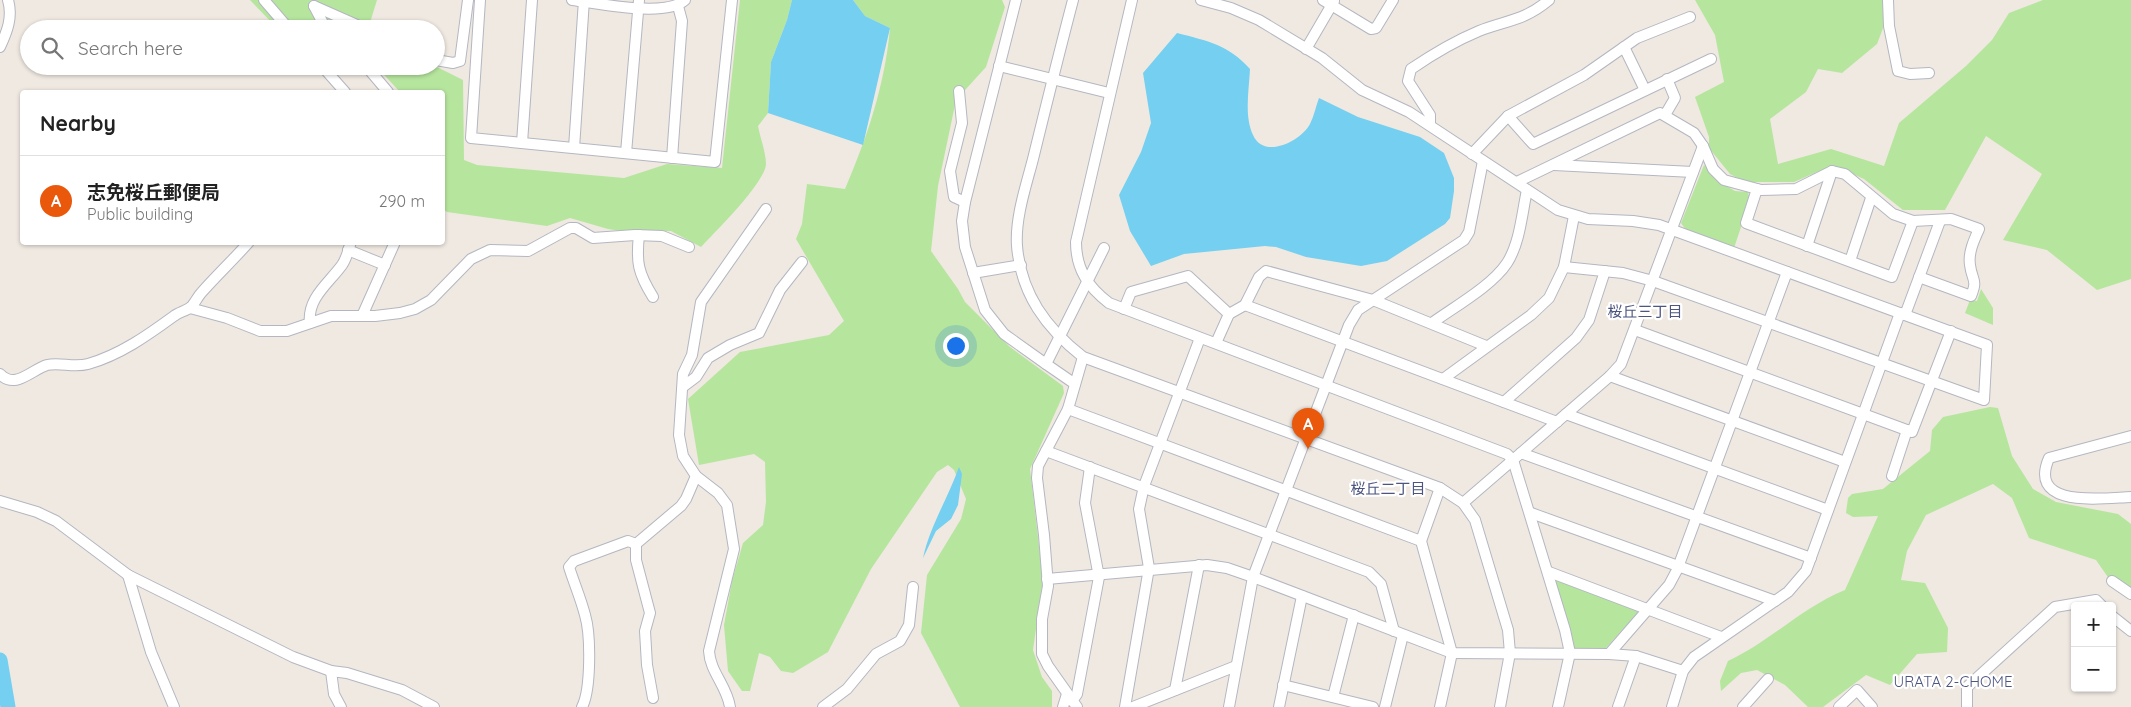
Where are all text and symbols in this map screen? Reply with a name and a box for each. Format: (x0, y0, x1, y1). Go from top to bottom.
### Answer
search box (20, 20, 445, 75)
icon: search (38, 34, 66, 62)
text: Search here (78, 36, 183, 60)
text: Nearby (40, 110, 116, 136)
text: 志免桜丘郵便局 (87, 180, 220, 204)
text: A (51, 191, 61, 211)
text: 290 m (379, 191, 425, 211)
text: Public building (87, 204, 193, 224)
district label: 桜丘三丁目 (1607, 302, 1683, 321)
your location (943, 333, 969, 359)
pin: A (1292, 408, 1324, 449)
district label: 桜丘二丁目 (1350, 479, 1426, 498)
map controls (2071, 602, 2116, 692)
button: + (2071, 602, 2116, 647)
button: − (2071, 647, 2116, 692)
district label: URATA 2-CHOME (1894, 672, 2012, 691)

